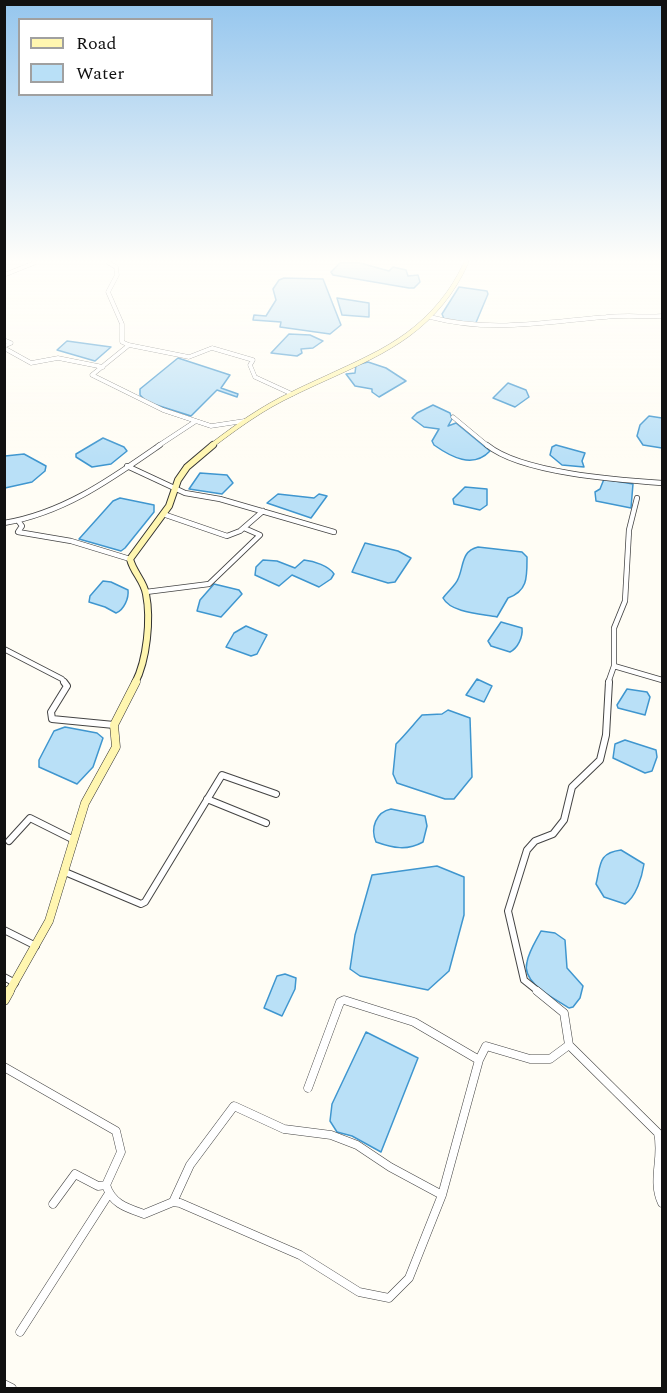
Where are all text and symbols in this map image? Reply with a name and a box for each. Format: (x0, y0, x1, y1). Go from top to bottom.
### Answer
legend (18, 18, 213, 96)
text: Road (76, 30, 117, 57)
text: Water (76, 60, 124, 87)

